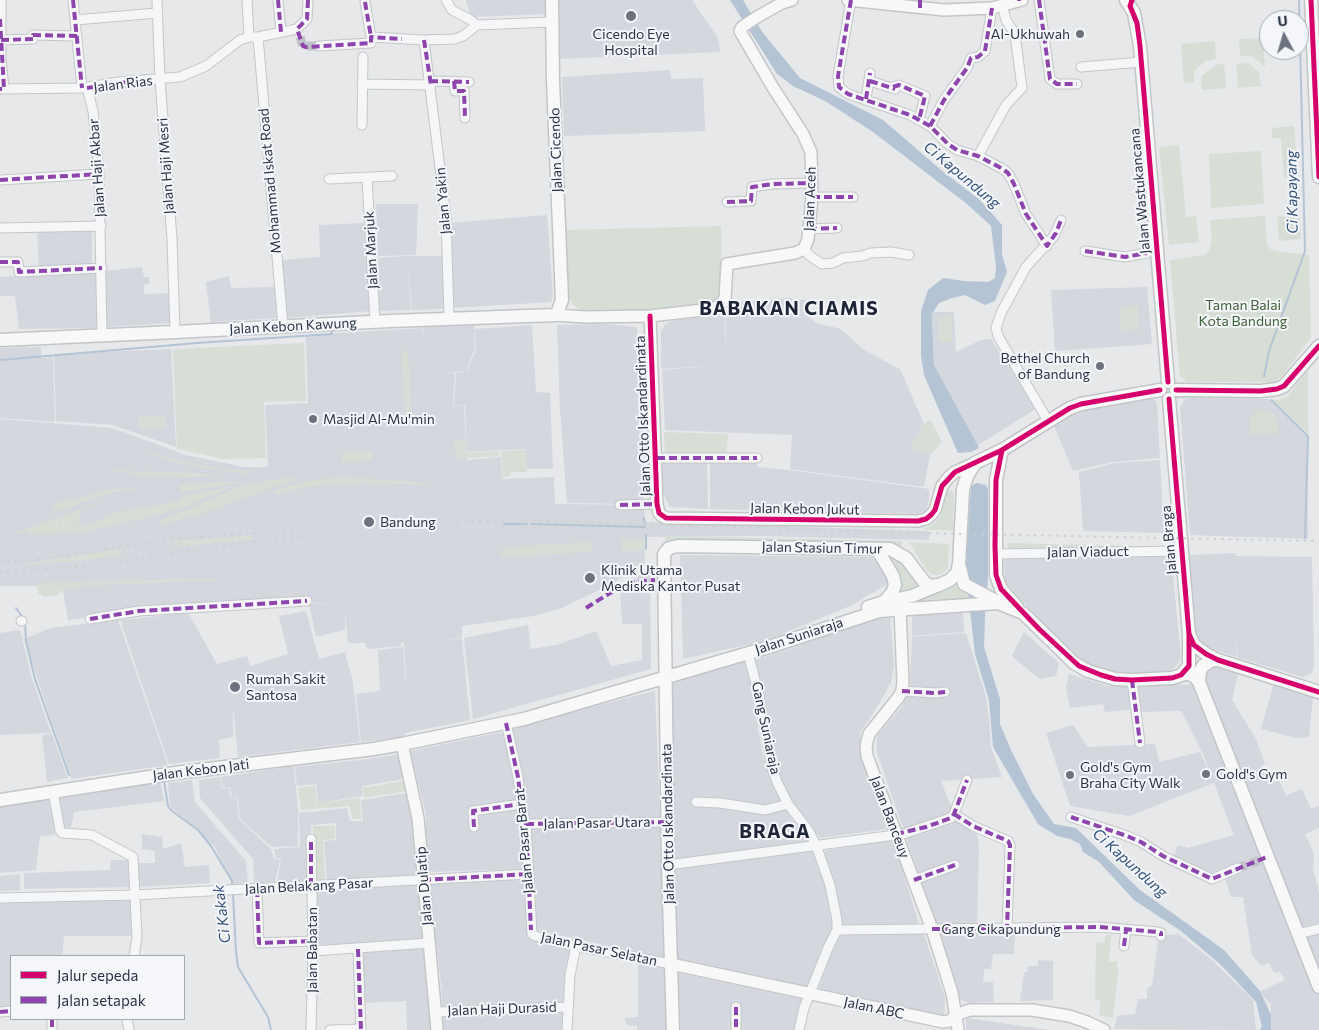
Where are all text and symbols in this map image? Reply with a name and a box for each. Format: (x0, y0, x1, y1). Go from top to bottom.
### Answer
marker: Cicendo Eye Hospital (624, 9, 638, 23)
north arrow (1259, 10, 1309, 60)
text: U (1277, 12, 1288, 30)
place label: Cicendo Eye Hospital (592, 26, 670, 58)
place label: Al-Ukhuwah (991, 26, 1070, 42)
marker: Al-Ukhuwah (1074, 28, 1086, 40)
street label: Jalan Rias (92, 72, 154, 96)
street label: Jalan Cicendo (546, 107, 566, 193)
street label: Mohammad Iskat Road (255, 108, 285, 254)
street label: Jalan Haji Mesri (154, 117, 178, 215)
street label: Jalan Haji Akbar (85, 118, 109, 218)
street label: Jalan Wastukancana (1126, 127, 1154, 255)
water label: Ci Kapundung (920, 138, 1004, 212)
water label: Ci Kapayang (1282, 150, 1302, 234)
street label: Jalan Aceh (800, 166, 820, 232)
street label: Jalan Yakin (432, 167, 454, 235)
street label: Jalan Marjuk (361, 211, 381, 289)
park label: Taman Balai Kota Bandung (1199, 297, 1287, 330)
district label: BABAKAN CIAMIS (698, 298, 880, 320)
street label: Jalan Kebon Kawung (229, 314, 357, 338)
street label: Jalan Otto Iskandardinata (632, 335, 654, 497)
place label: Bethel Church of Bandung (1001, 350, 1090, 382)
marker: Bethel Church of Bandung (1094, 360, 1106, 372)
place label: Masjid Al-Mu'min (323, 411, 435, 427)
marker: Masjid Al-Mu'min (307, 413, 319, 425)
street label: Jalan Kebon Jukut (750, 500, 860, 518)
street label: Jalan Braga (1158, 505, 1180, 575)
place label: Bandung (380, 514, 436, 530)
marker: Bandung (362, 515, 376, 529)
street label: Jalan Stasiun Timur (761, 539, 883, 557)
street label: Jalan Viaduct (1047, 543, 1129, 561)
place label: Klinik Utama Mediska Kantor Pusat (601, 562, 740, 594)
marker: Klinik Utama Mediska Kantor Pusat (583, 571, 597, 585)
street label: Jalan Suniaraja (753, 614, 845, 658)
place label: Rumah Sakit Santosa (246, 671, 326, 704)
marker: Rumah Sakit Santosa (228, 680, 242, 694)
street label: Gang Suniaraja (748, 680, 784, 776)
street label: Jalan Otto Iskandardinata (658, 743, 678, 905)
street label: Jalan Kebon Jati (152, 756, 250, 784)
place label: Gold's Gym Braha City Walk (1080, 759, 1181, 792)
place label: Gold's Gym (1216, 766, 1288, 782)
marker: Gold's Gym (1200, 768, 1212, 780)
marker: Gold's Gym Braha City Walk (1064, 769, 1076, 781)
street label: Jalan Banceuy (867, 774, 913, 860)
street label: Jalan Pasar Barat (511, 788, 537, 894)
street label: Jalan Pasar Utara (543, 814, 651, 832)
district label: BRAGA (739, 821, 811, 843)
water label: Ci Kapundung (1089, 825, 1171, 901)
street label: Jalan Dulatip (412, 846, 436, 926)
street label: Jalan Belakang Pasar (244, 874, 374, 898)
water label: Ci Kakak (209, 884, 235, 944)
street label: Jalan Babatan (304, 907, 320, 993)
street label: Gang Cikapundung (941, 921, 1061, 937)
street label: Jalan Pasar Selatan (539, 928, 659, 970)
legend (10, 955, 185, 1020)
text: Jalur sepeda (57, 966, 138, 984)
text: Jalan setapak (57, 991, 146, 1009)
street label: Jalan ABC (842, 993, 906, 1023)
street label: Jalan Haji Durasid (447, 999, 557, 1019)

